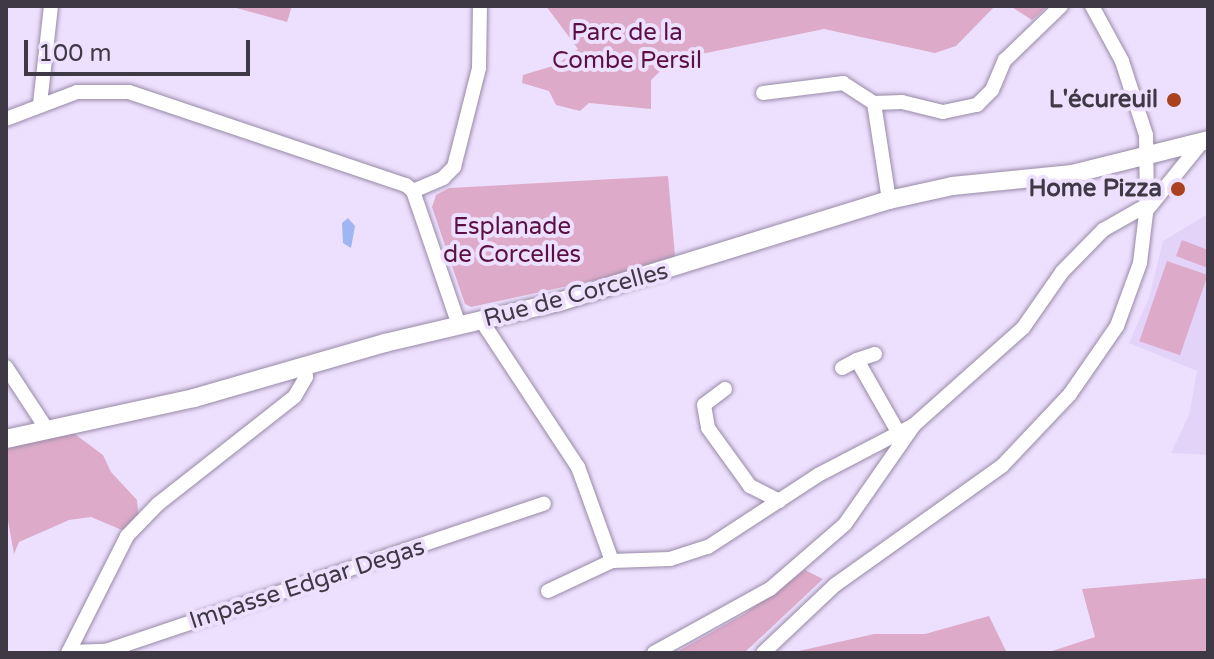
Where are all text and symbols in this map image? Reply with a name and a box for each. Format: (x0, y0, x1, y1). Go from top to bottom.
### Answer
park label: Parc de la Combe Persil (552, 19, 702, 75)
scale bar (28, 24, 254, 74)
text: 100 m (38, 39, 112, 68)
place label: L'écureuil (1049, 86, 1158, 114)
marker: L'écureuil (1165, 91, 1183, 109)
place label: Home Pizza (1028, 175, 1162, 203)
marker: Home Pizza (1169, 180, 1187, 198)
park label: Esplanade de Corcelles (443, 213, 581, 269)
street label: Rue de Corcelles (481, 257, 671, 333)
street label: Impasse Edgar Degas (186, 532, 428, 636)

